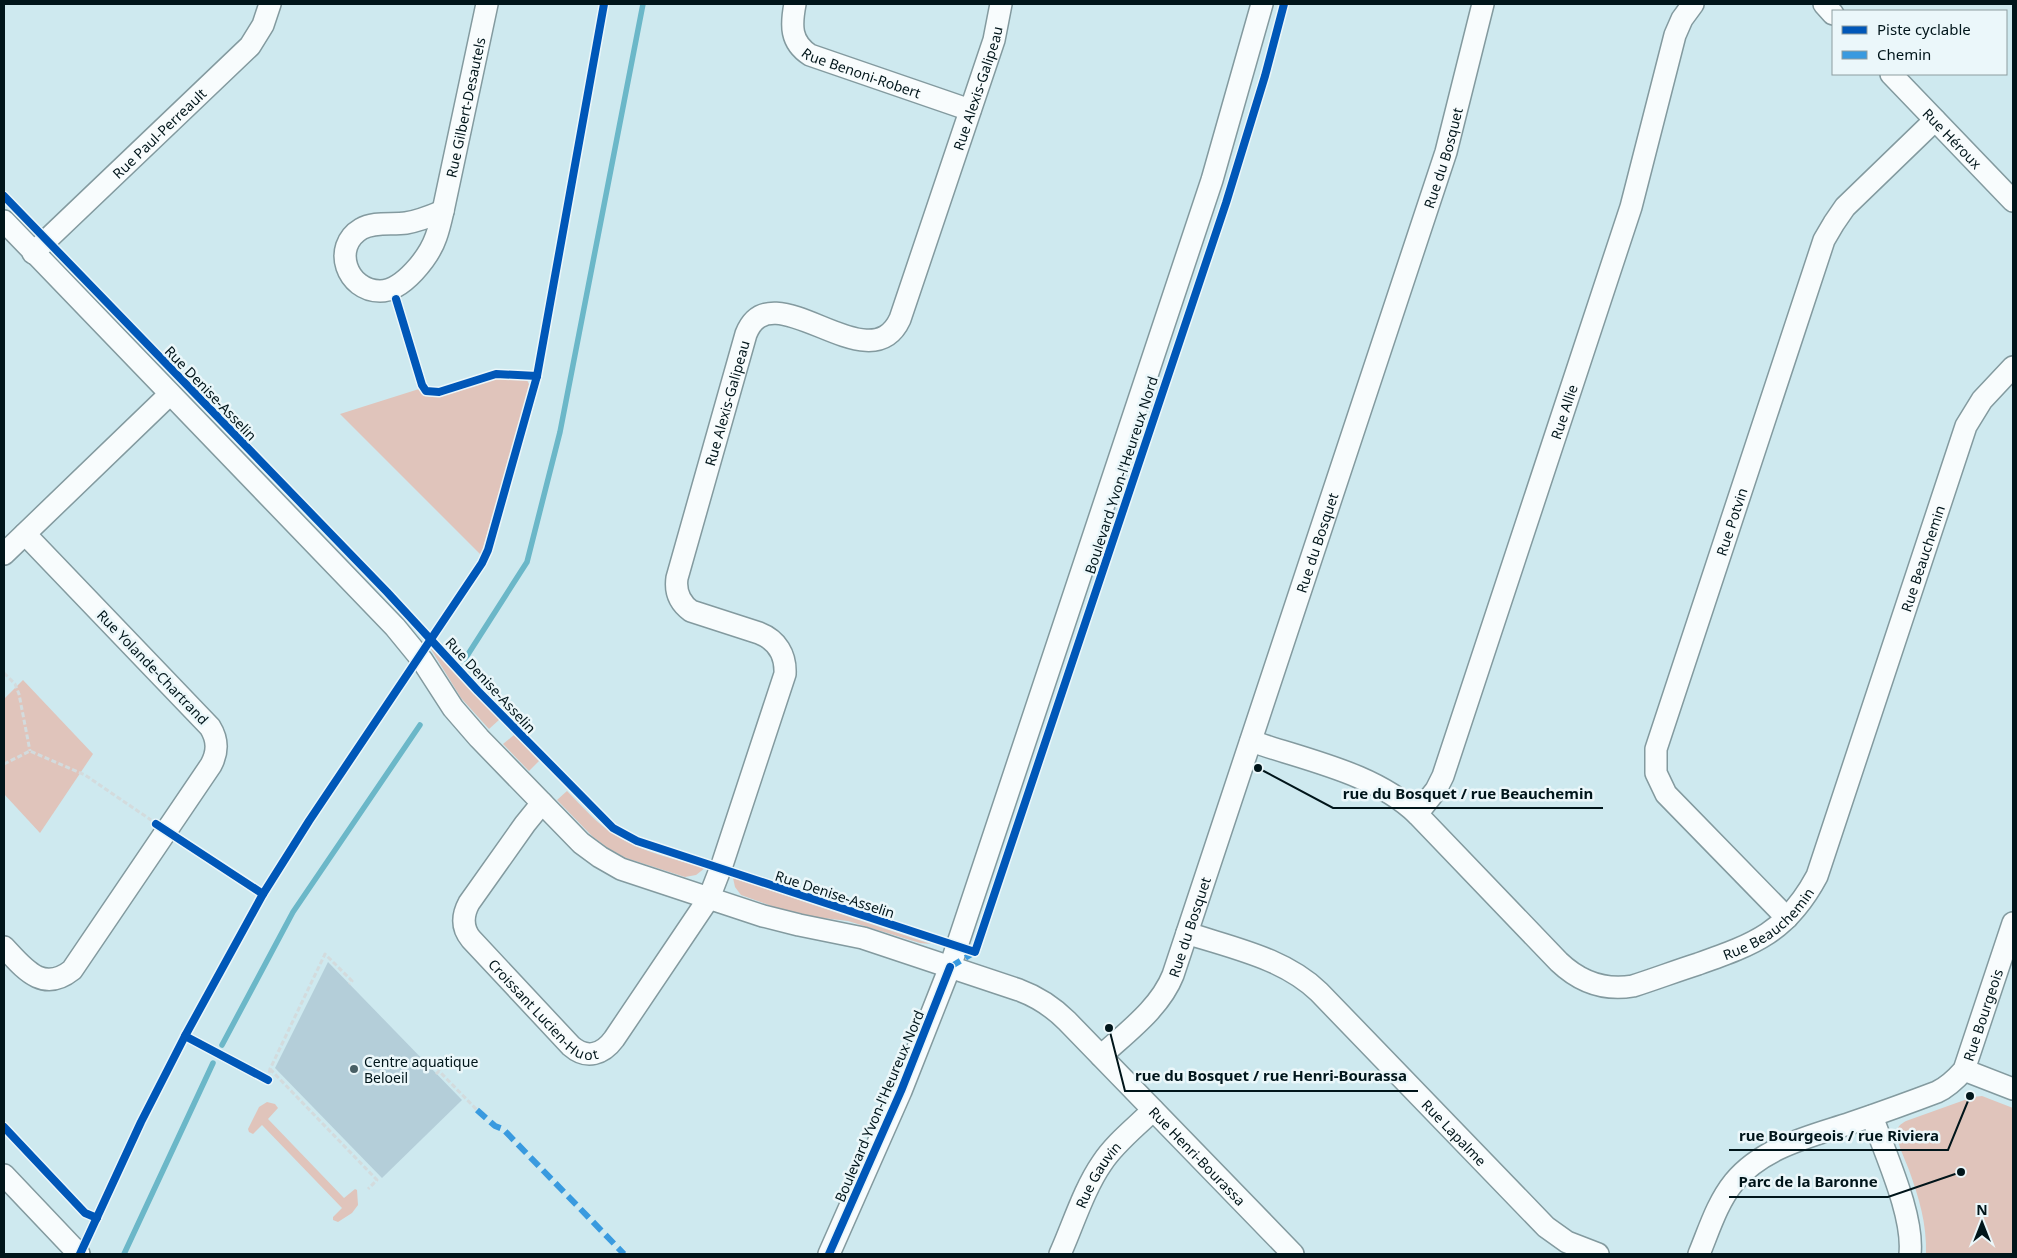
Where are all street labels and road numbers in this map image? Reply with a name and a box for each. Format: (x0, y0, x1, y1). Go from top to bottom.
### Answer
street label: Rue Alexis-Galipeau (948, 24, 1006, 153)
street label: Rue Gilbert-Desautels (441, 35, 489, 179)
street label: Rue Benoni-Robert (798, 43, 924, 102)
street label: Rue Paul-Perreault (108, 84, 210, 182)
street label: Rue Héroux (1919, 104, 1987, 173)
street label: Rue du Bosquet (1419, 105, 1466, 211)
street label: Rue Alexis-Galipeau (700, 338, 753, 468)
street label: Rue Denise-Asselin (161, 342, 261, 444)
street label: Boulevard Yvon-l'Heureux Nord (1080, 374, 1162, 576)
street label: Rue Allie (1545, 382, 1581, 442)
street label: Rue Potvin (1711, 485, 1751, 558)
street label: Rue du Bosquet (1291, 490, 1342, 595)
street label: Rue Beauchemin (1896, 503, 1949, 614)
street label: Rue Yolande-Chartrand (93, 606, 213, 728)
street label: Rue Denise-Asselin (442, 633, 540, 737)
street label: Rue Denise-Asselin (773, 866, 897, 922)
street label: Rue du Bosquet (1163, 874, 1214, 979)
street label: Rue Beauchemin (1720, 884, 1818, 964)
street label: Croissant Lucien-Huot (485, 954, 600, 1064)
street label: Rue Bourgeois (1958, 966, 2007, 1063)
street label: Boulevard Yvon-l'Heureux Nord (830, 1007, 928, 1205)
street label: Rue Lapalme (1418, 1095, 1491, 1170)
street label: Rue Henri-Bourassa (1145, 1102, 1250, 1209)
street label: Rue Gauvin (1070, 1137, 1125, 1211)

